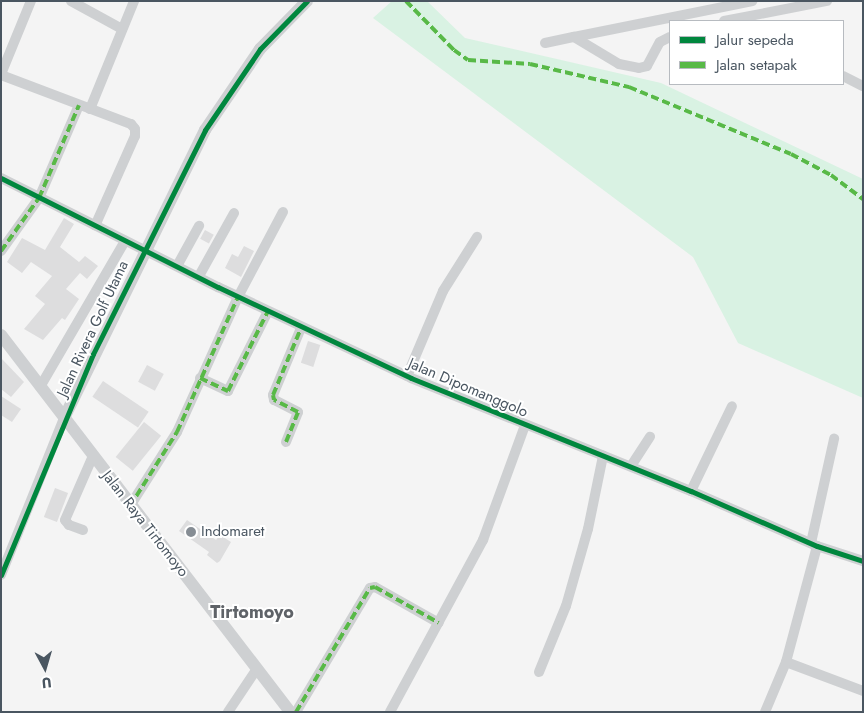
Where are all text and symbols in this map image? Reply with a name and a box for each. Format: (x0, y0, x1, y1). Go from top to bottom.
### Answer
legend (669, 20, 844, 85)
text: Jalur sepeda (716, 29, 794, 51)
text: Jalan setapak (716, 54, 797, 76)
street label: Jalan Rivera Golf Utama (54, 258, 132, 400)
street label: Jalan Dipomanggolo (405, 355, 531, 421)
street label: Jalan Raya Tirtomoyo (98, 467, 192, 581)
place label: Indomaret (201, 523, 264, 541)
marker: Indomaret (185, 526, 197, 538)
district label: Tirtomoyo (210, 601, 294, 623)
north arrow (20, 643, 70, 693)
text: U (41, 672, 53, 693)

